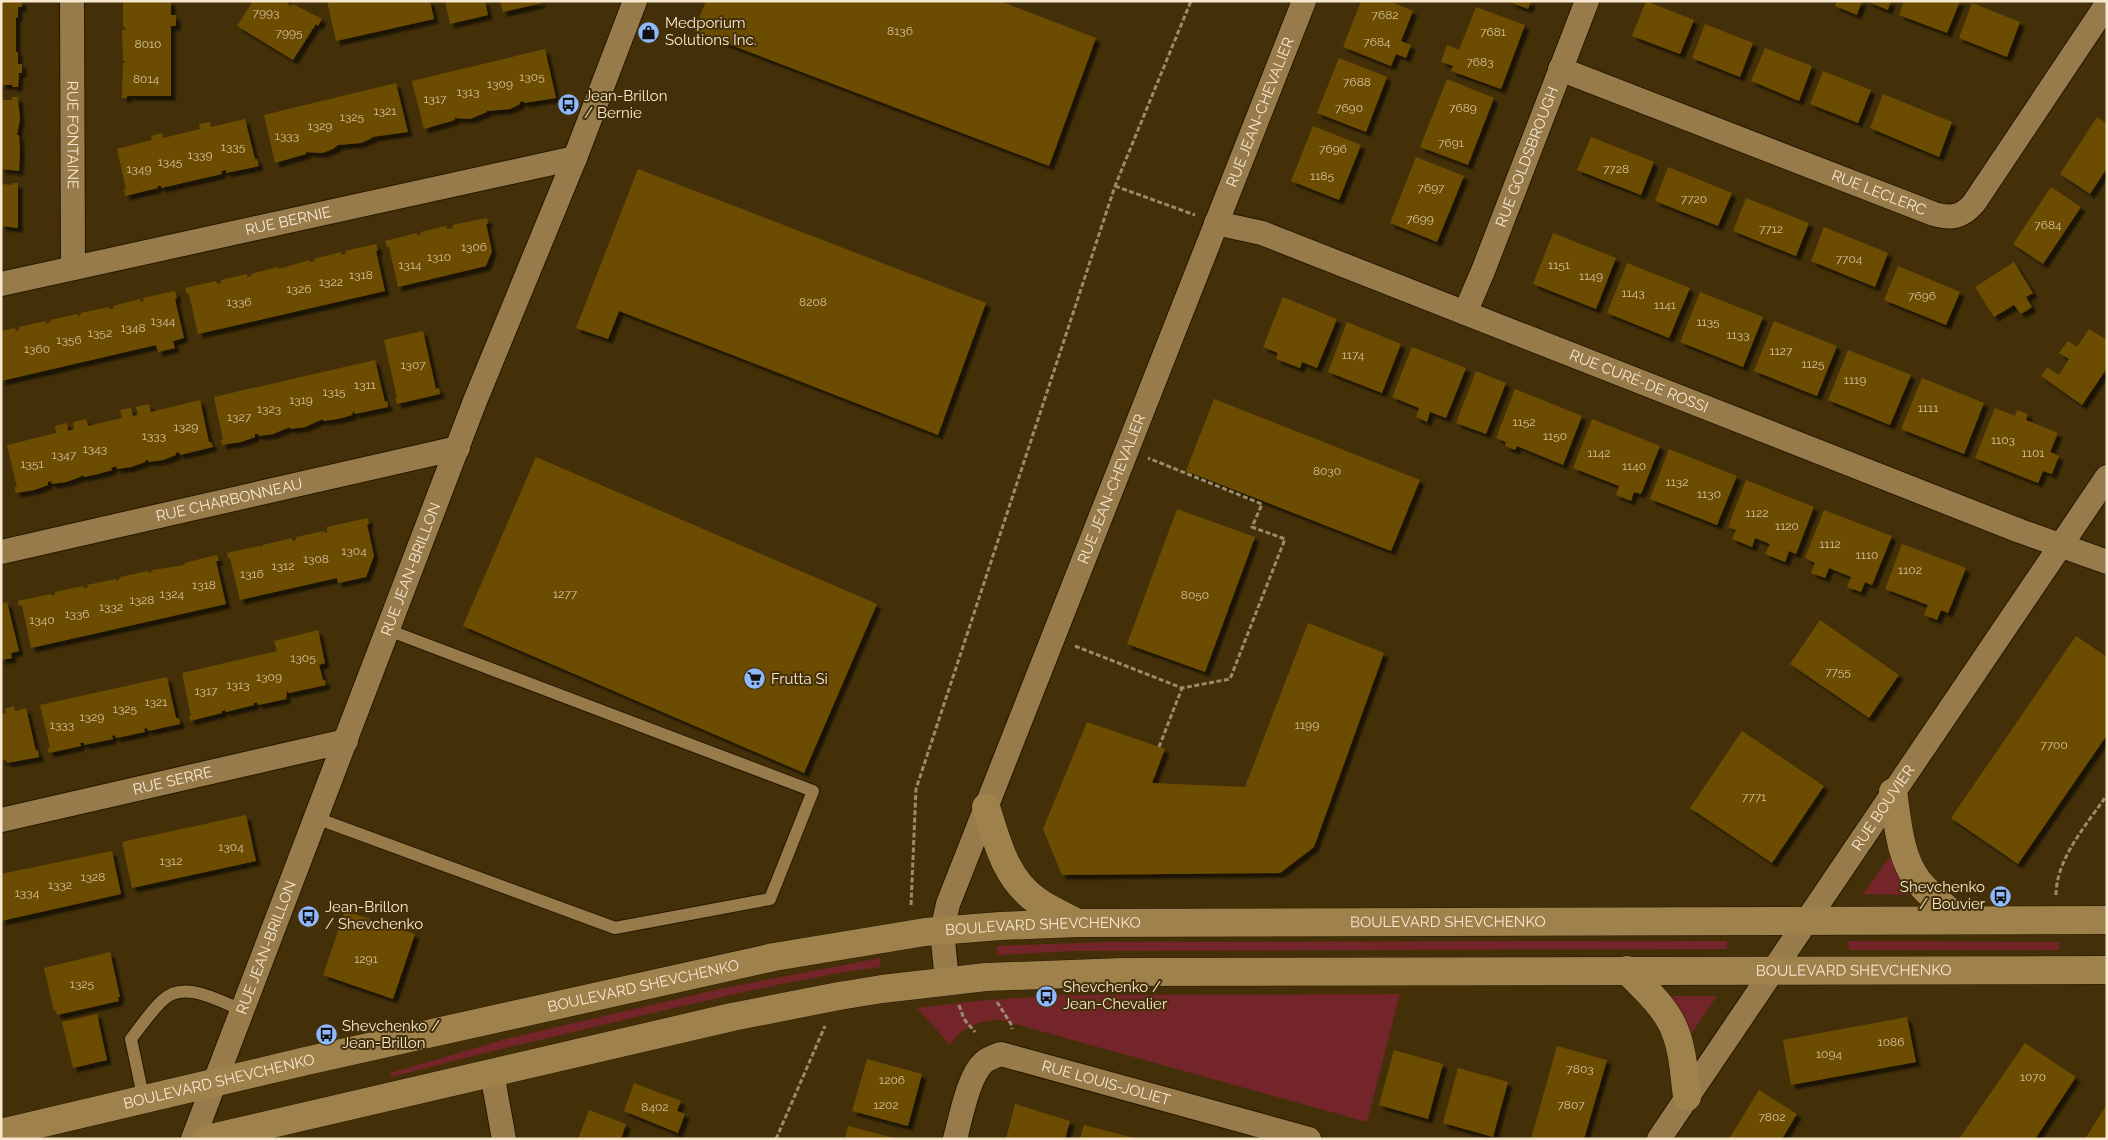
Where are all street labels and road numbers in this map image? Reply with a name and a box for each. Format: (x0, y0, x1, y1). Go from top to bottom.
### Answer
street label: RUE JEAN-CHEVALIER (1223, 35, 1298, 190)
street label: RUE FONTAINE (63, 81, 82, 189)
street label: RUE GOLDSBROUGH (1492, 84, 1562, 230)
street label: RUE LECLERC (1829, 166, 1929, 219)
street label: RUE BERNIE (244, 203, 333, 239)
street label: RUE CURÉ-DE ROSSI (1567, 346, 1711, 417)
street label: RUE JEAN-CHEVALIER (1074, 411, 1149, 566)
street label: RUE CHARBONNEAU (154, 475, 304, 525)
street label: RUE JEAN-BRILLON (377, 500, 444, 639)
street label: RUE BOUVIER (1848, 761, 1919, 854)
street label: RUE SERRE (131, 763, 214, 799)
street label: RUE JEAN-BRILLON (232, 878, 300, 1017)
street label: BOULEVARD SHEVCHENKO (1350, 913, 1546, 931)
street label: BOULEVARD SHEVCHENKO (944, 914, 1141, 939)
street label: BOULEVARD SHEVCHENKO (546, 956, 741, 1016)
street label: BOULEVARD SHEVCHENKO (1756, 961, 1952, 980)
street label: BOULEVARD SHEVCHENKO (122, 1050, 316, 1113)
street label: RUE LOUIS-JOLIET (1040, 1057, 1172, 1109)

